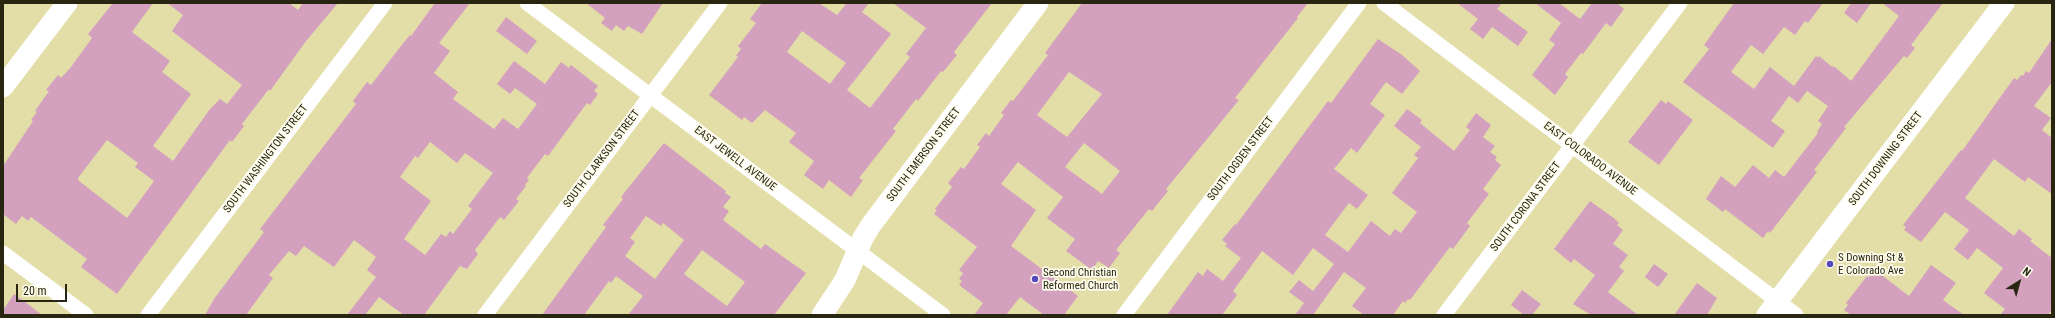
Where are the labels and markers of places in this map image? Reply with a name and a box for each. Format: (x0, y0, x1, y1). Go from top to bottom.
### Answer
place label: S Downing St & E Colorado Ave (1838, 251, 1904, 277)
marker: S Downing St & E Colorado Ave (1825, 259, 1835, 269)
place label: Second Christian Reformed Church (1043, 266, 1118, 292)
marker: Second Christian Reformed Church (1030, 274, 1040, 284)

